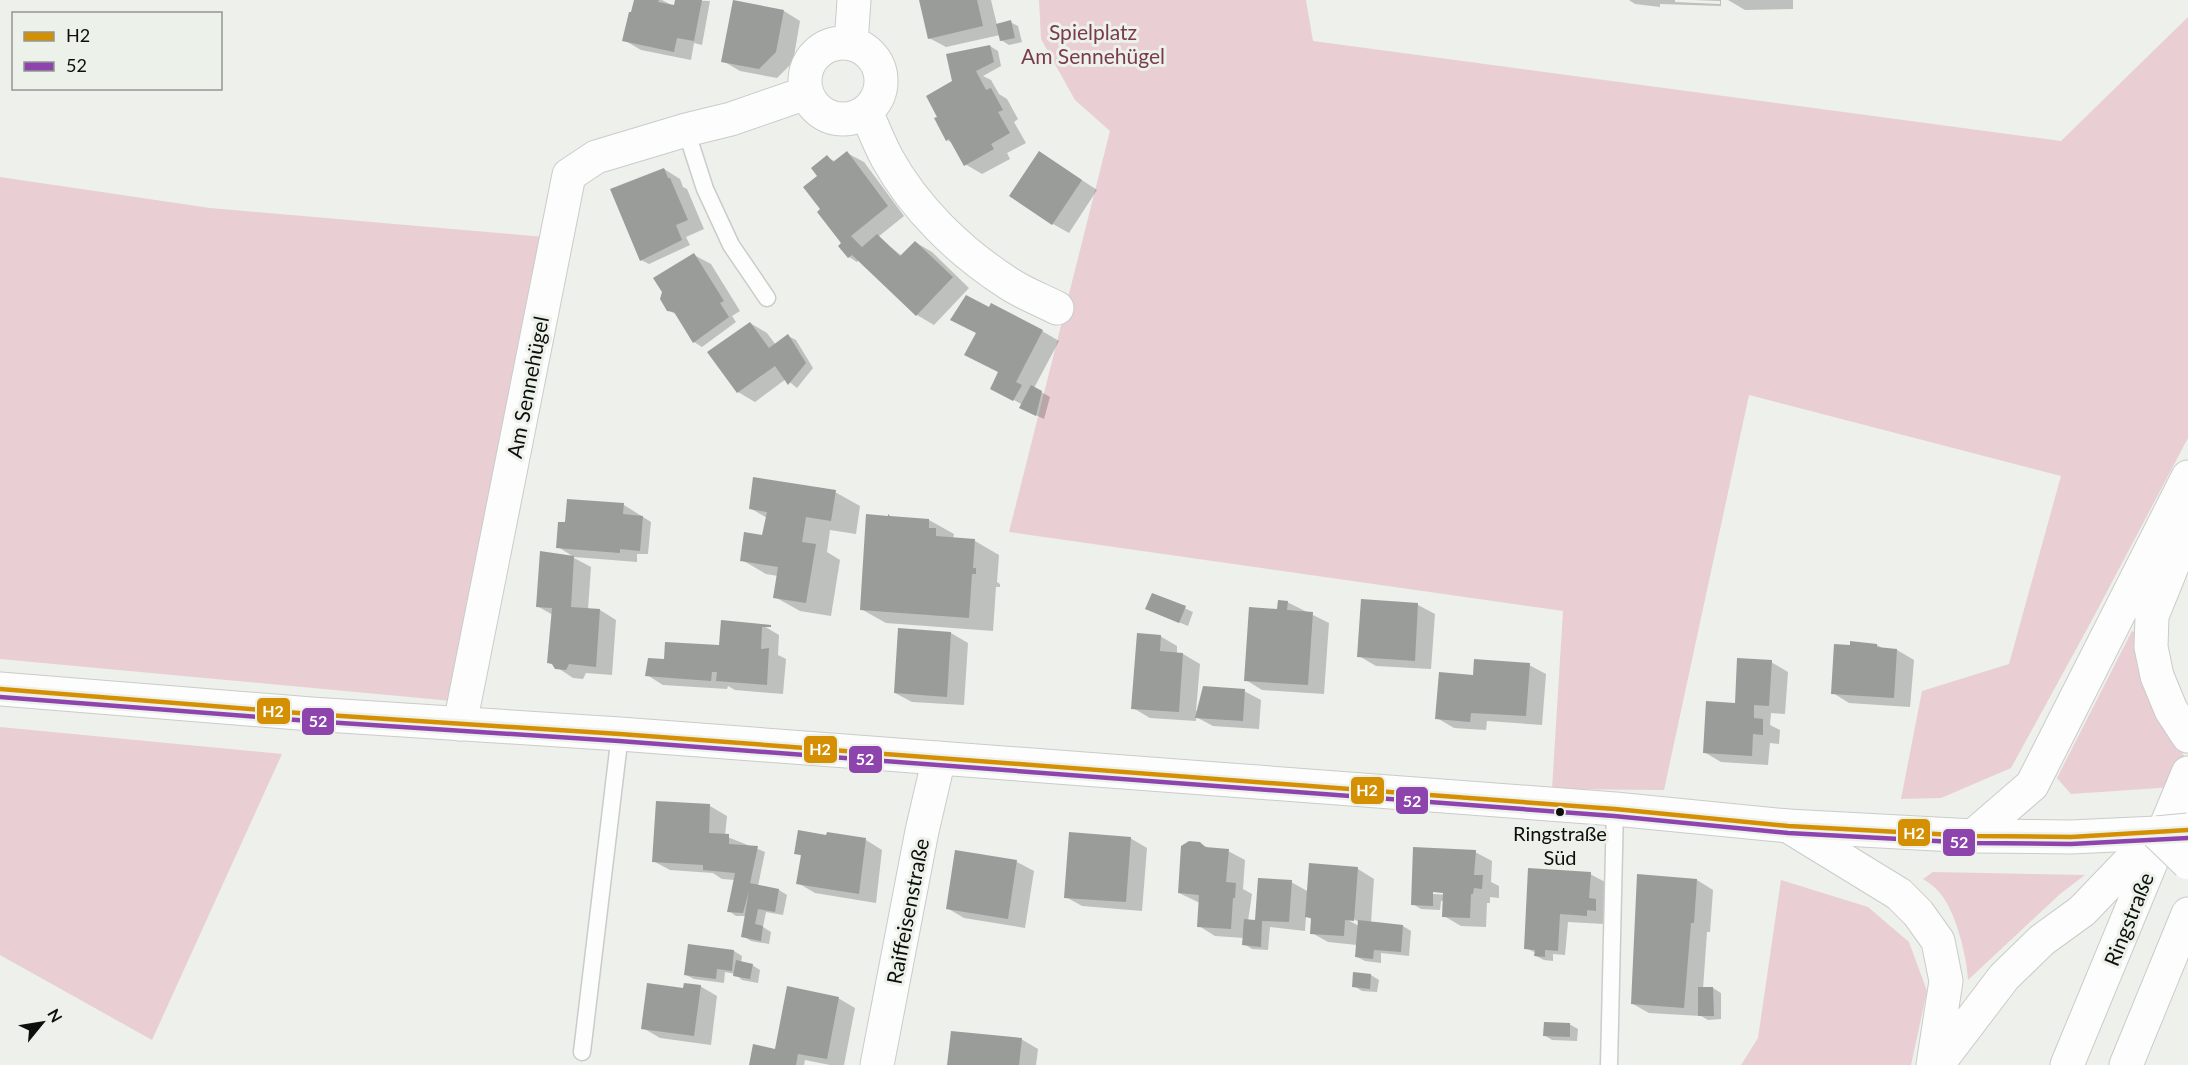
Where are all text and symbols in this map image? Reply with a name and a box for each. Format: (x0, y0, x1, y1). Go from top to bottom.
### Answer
legend (12, 12, 222, 90)
park label: Spielplatz Am Sennehügel (1021, 19, 1165, 68)
text: H2 (66, 24, 90, 46)
text: 52 (66, 54, 87, 76)
street label: Am Sennehügel (501, 314, 553, 460)
line badge: H2 (256, 697, 291, 725)
text: H2 (262, 701, 284, 720)
line badge: 52 (301, 707, 335, 736)
text: 52 (309, 711, 327, 730)
line badge: H2 (803, 735, 838, 764)
text: H2 (809, 739, 831, 758)
line badge: 52 (848, 745, 883, 774)
text: 52 (856, 749, 874, 768)
line badge: H2 (1350, 776, 1385, 805)
text: H2 (1356, 780, 1378, 799)
line badge: 52 (1395, 786, 1429, 815)
text: 52 (1403, 791, 1421, 810)
marker: Ringstraße Süd (1554, 806, 1566, 818)
line badge: H2 (1897, 818, 1931, 847)
place label: Ringstraße Süd (1513, 821, 1607, 869)
text: H2 (1903, 823, 1925, 842)
line badge: 52 (1942, 828, 1976, 857)
text: 52 (1950, 832, 1968, 851)
street label: Raiffeisenstraße (881, 836, 933, 986)
street label: Ringstraße (2098, 869, 2158, 969)
north arrow (12, 993, 72, 1053)
text: N (44, 1005, 67, 1025)

